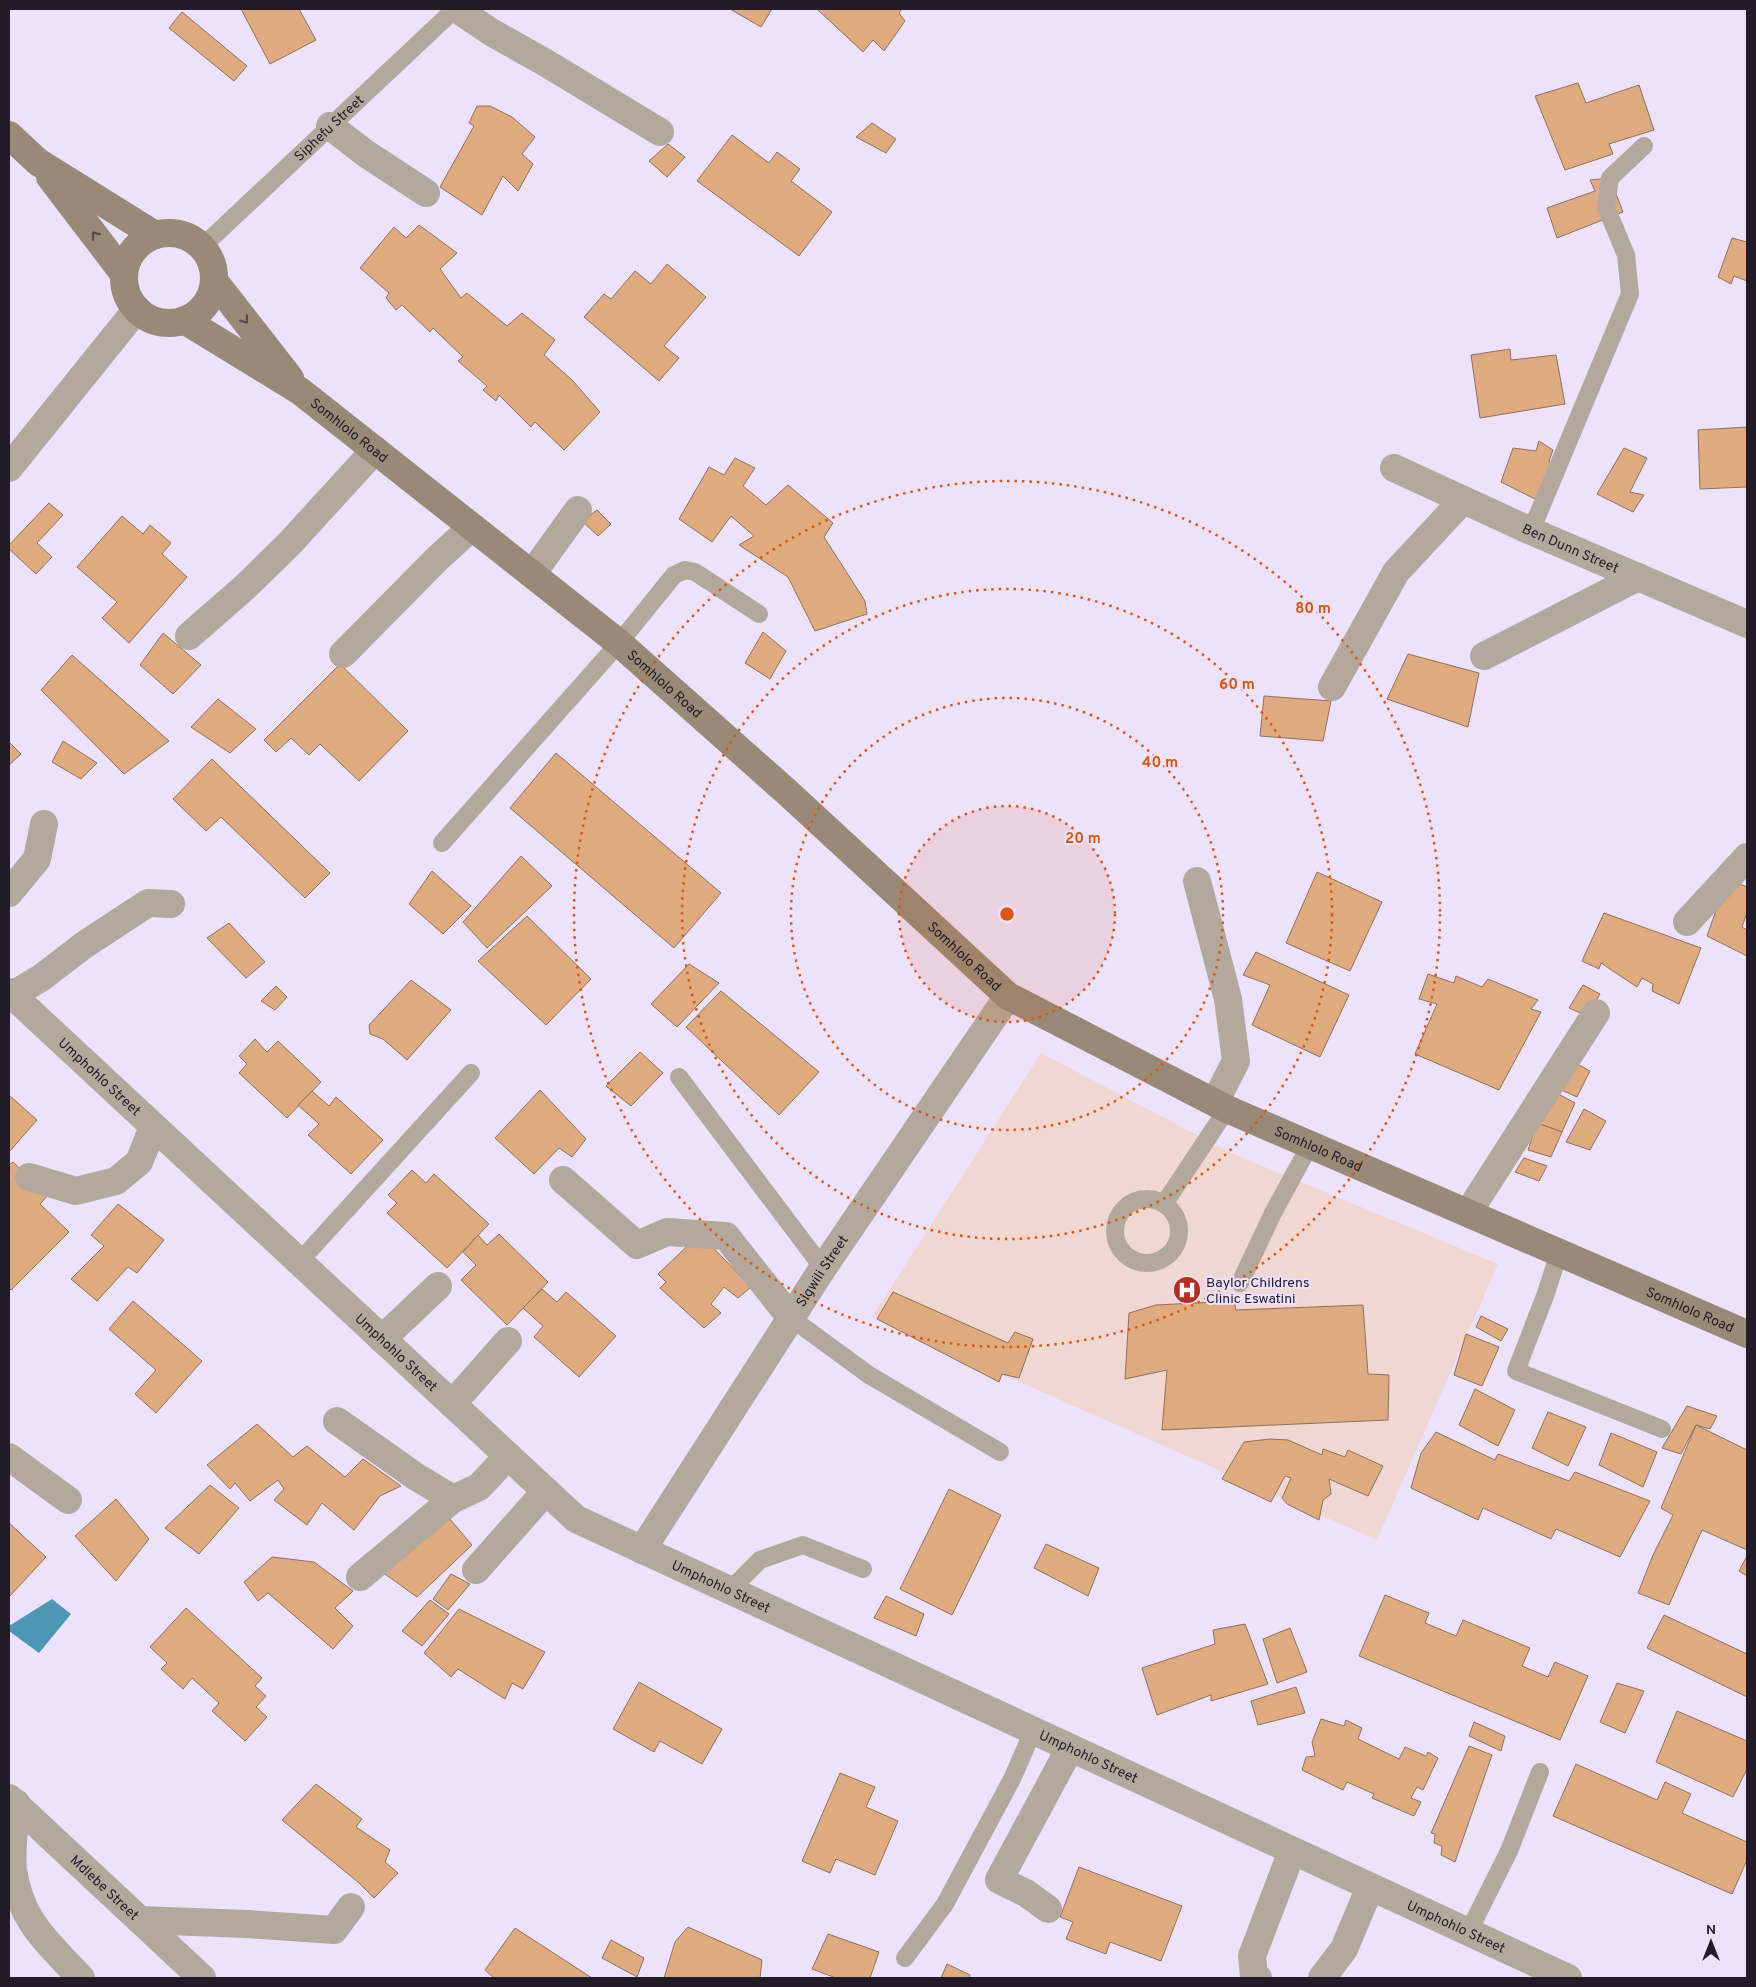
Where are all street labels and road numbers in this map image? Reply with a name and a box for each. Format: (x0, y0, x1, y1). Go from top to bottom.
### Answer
street label: Siphefu Street (291, 92, 368, 166)
street label: Somhlolo Road (306, 395, 391, 467)
street label: Ben Dunn Street (1519, 521, 1621, 578)
street label: Somhlolo Road (623, 647, 705, 723)
street label: Somhlolo Road (923, 919, 1004, 995)
street label: Umphohlo Street (54, 1035, 144, 1120)
street label: Somhlolo Road (1271, 1123, 1365, 1177)
street label: Sigwili Street (793, 1232, 853, 1311)
street label: Somhlolo Road (1643, 1284, 1736, 1337)
street label: Umphohlo Street (351, 1311, 440, 1396)
street label: Umphohlo Street (668, 1557, 773, 1618)
street label: Umphohlo Street (1036, 1727, 1140, 1788)
street label: Mdlebe Street (66, 1852, 142, 1925)
street label: Umphohlo Street (1404, 1898, 1508, 1958)

